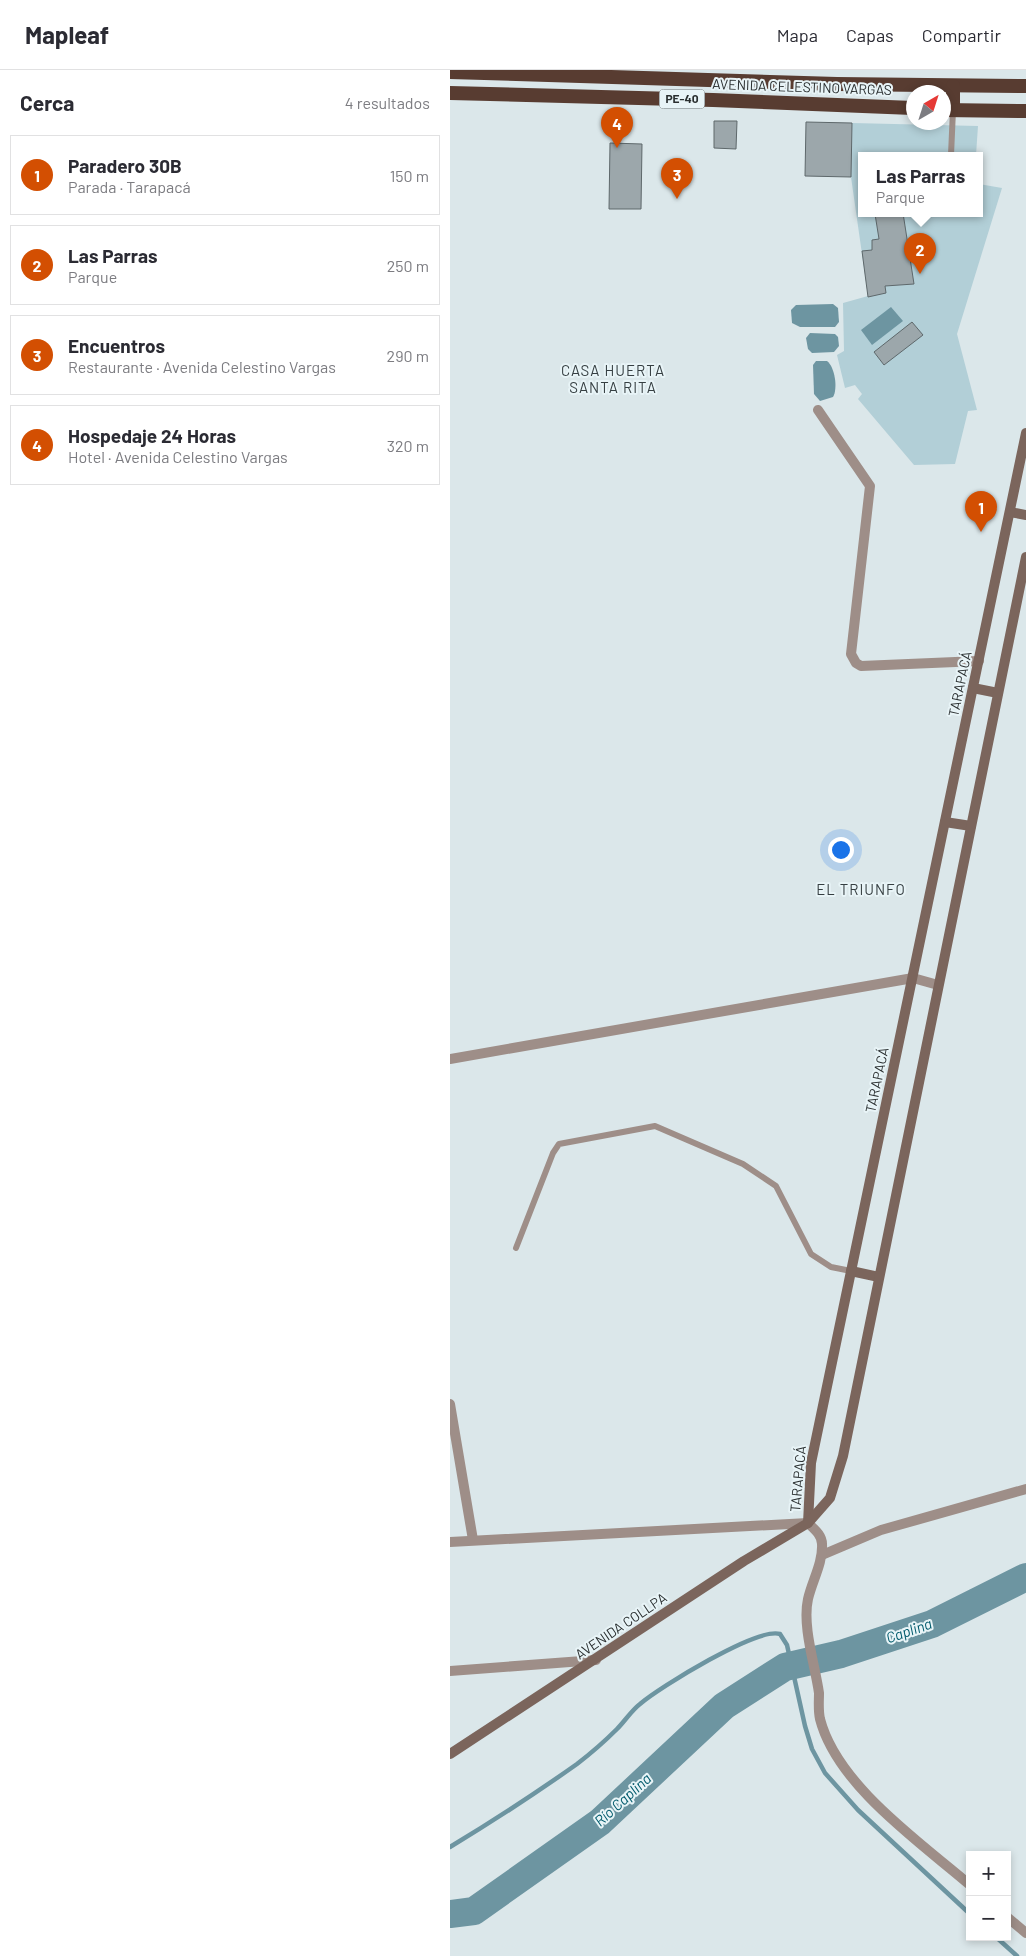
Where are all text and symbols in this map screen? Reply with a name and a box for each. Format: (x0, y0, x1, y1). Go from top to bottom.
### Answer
text: Mapleaf (25, 20, 109, 49)
text: Mapa (777, 24, 818, 46)
text: Capas (846, 24, 894, 46)
text: Compartir (922, 24, 1001, 46)
street label: AVENIDA CELESTINO VARGAS (712, 75, 892, 98)
north arrow (906, 85, 951, 130)
text: Cerca (20, 90, 74, 115)
road number: PE-40 (660, 90, 704, 108)
text: 4 resultados (345, 93, 430, 112)
pin: 4 (601, 107, 633, 148)
popup (858, 152, 983, 217)
text: Paradero 30B (68, 154, 182, 177)
pin: 3 (661, 158, 693, 199)
text: Las Parras (876, 164, 965, 187)
text: 1 (34, 166, 40, 185)
text: 150 m (390, 166, 429, 185)
text: Parada · Tarapacá (68, 177, 191, 196)
text: Parque (876, 187, 925, 206)
pin: 2 (904, 233, 936, 274)
text: Las Parras (68, 244, 158, 267)
text: 2 (33, 256, 41, 275)
text: 250 m (387, 256, 429, 275)
text: Parque (68, 267, 117, 286)
text: Encuentros (68, 334, 165, 357)
text: 3 (33, 346, 41, 365)
text: 290 m (387, 346, 429, 365)
text: Restaurante · Avenida Celestino Vargas (68, 357, 336, 376)
district label: CASA HUERTA SANTA RITA (561, 361, 665, 396)
text: Hospedaje 24 Horas (68, 424, 236, 447)
text: 4 (32, 436, 42, 455)
text: 320 m (387, 436, 429, 455)
text: Hotel · Avenida Celestino Vargas (68, 447, 288, 466)
pin: 1 (965, 491, 997, 532)
street label: TARAPACÁ (944, 649, 975, 718)
your location (828, 837, 854, 863)
district label: EL TRIUNFO (816, 880, 906, 898)
street label: TARAPACÁ (861, 1045, 892, 1114)
street label: TARAPACÁ (786, 1445, 809, 1513)
street label: AVENIDA COLLPA (572, 1588, 670, 1662)
water label: Caplina (883, 1614, 934, 1646)
water label: Río Caplina (590, 1769, 655, 1829)
map controls (966, 1851, 1011, 1941)
button: + (966, 1851, 1011, 1896)
button: − (966, 1896, 1011, 1941)

